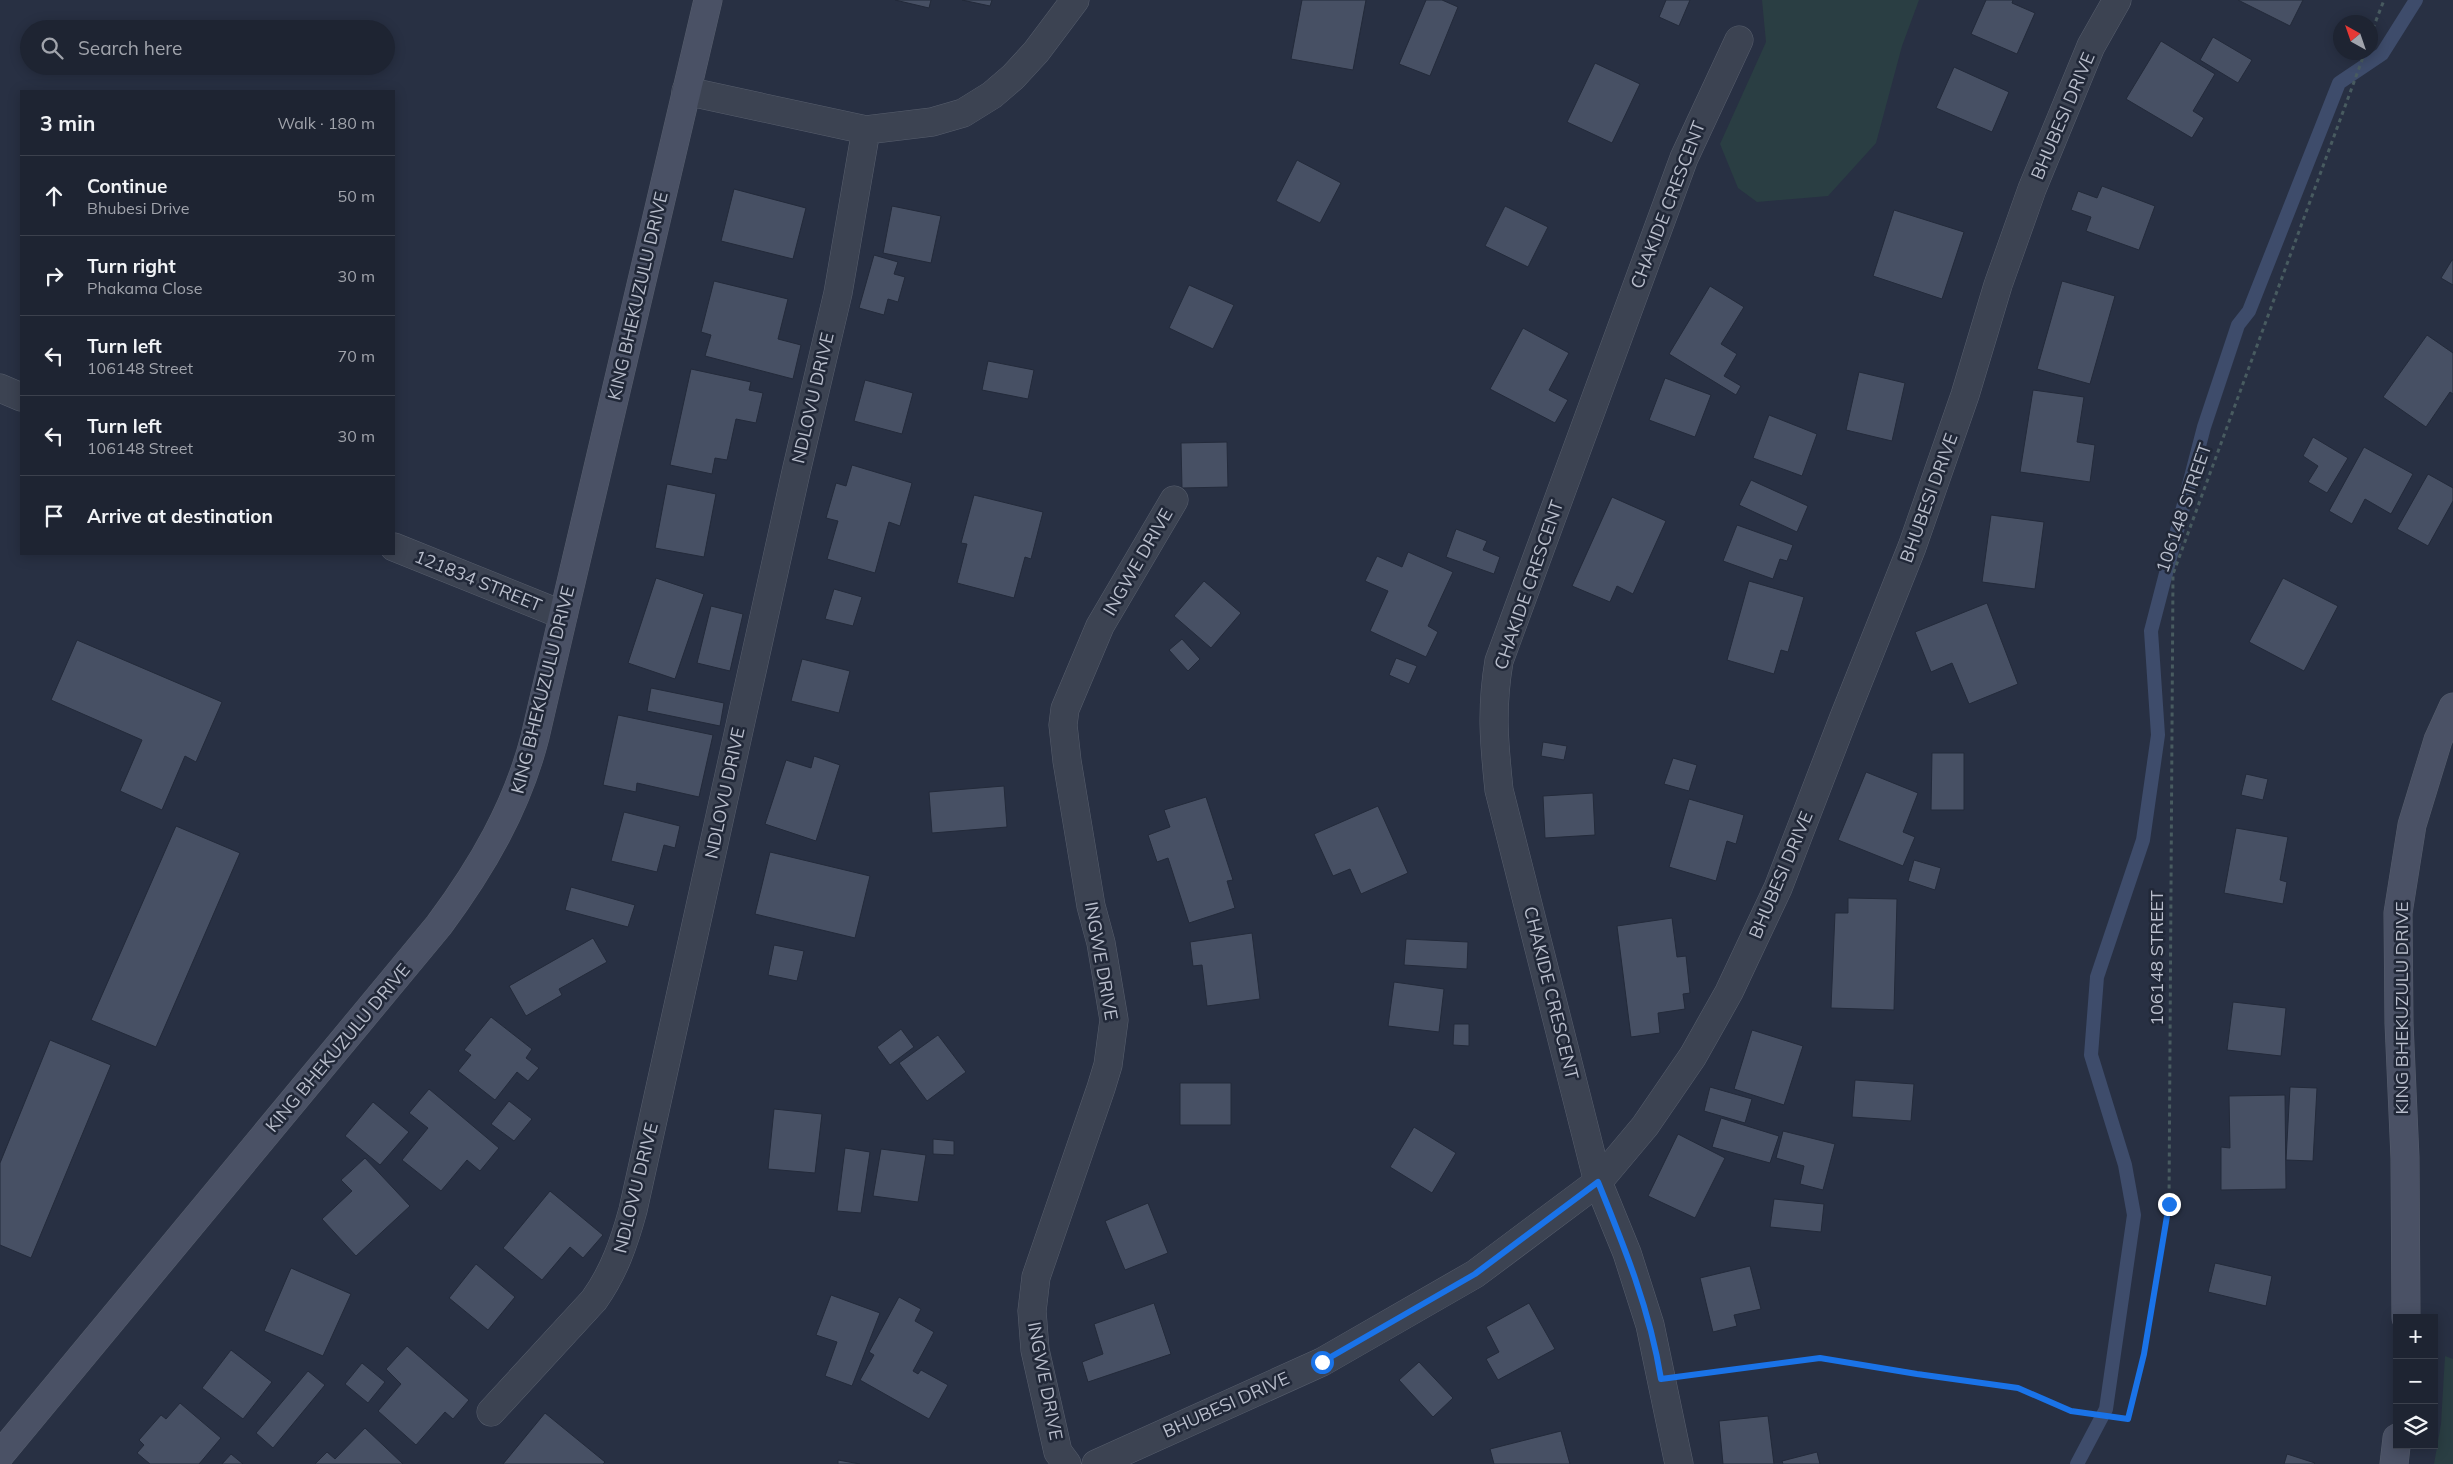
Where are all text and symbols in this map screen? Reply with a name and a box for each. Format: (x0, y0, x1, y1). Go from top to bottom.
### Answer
north arrow (2333, 15, 2378, 60)
search box (20, 20, 395, 75)
icon: search (38, 34, 66, 62)
text: Search here (78, 36, 182, 60)
street label: BHUBESI DRIVE (2025, 49, 2100, 183)
text: 3 min (40, 110, 95, 136)
text: Walk · 180 m (277, 113, 375, 133)
street label: CHAKIDE CRESCENT (1625, 118, 1710, 292)
text: Continue (87, 174, 167, 198)
icon: ahead (40, 182, 68, 210)
text: 50 m (338, 186, 375, 206)
street label: KING BHEKUZULU DRIVE (602, 189, 673, 402)
text: Bhubesi Drive (87, 198, 189, 218)
text: Turn right (87, 254, 176, 278)
icon: right (40, 262, 68, 290)
text: 30 m (338, 266, 375, 286)
text: Phakama Close (87, 278, 203, 298)
street label: NDLOVU DRIVE (786, 330, 839, 466)
text: Turn left (87, 334, 162, 358)
icon: left (40, 342, 68, 370)
text: 70 m (338, 346, 375, 366)
text: 106148 Street (87, 358, 193, 378)
text: Turn left (87, 414, 162, 438)
icon: left (40, 422, 68, 450)
text: 30 m (338, 426, 375, 446)
street label: BHUBESI DRIVE (1894, 430, 1963, 566)
text: 106148 Street (87, 438, 193, 458)
street label: 106148 STREET (2151, 440, 2217, 576)
street label: CHAKIDE CRESCENT (1489, 497, 1568, 673)
icon: arrive (40, 502, 68, 530)
text: Arrive at destination (87, 504, 273, 528)
street label: INGWE DRIVE (1098, 504, 1178, 620)
street label: 121834 STREET (411, 544, 545, 617)
street label: KING BHEKUZULU DRIVE (506, 584, 579, 796)
street label: NDLOVU DRIVE (699, 725, 750, 861)
street label: BHUBESI DRIVE (1743, 808, 1818, 942)
street label: 106148 STREET (2145, 890, 2168, 1026)
street label: INGWE DRIVE (1080, 900, 1123, 1022)
street label: KING BHEKUZULU DRIVE (2390, 901, 2413, 1115)
street label: CHAKIDE CRESCENT (1519, 904, 1584, 1082)
street label: KING BHEKUZULU DRIVE (260, 959, 415, 1137)
street label: NDLOVU DRIVE (608, 1120, 663, 1256)
route end (2158, 1193, 2181, 1216)
map controls (2393, 1314, 2438, 1449)
button: + (2393, 1314, 2438, 1359)
street label: INGWE DRIVE (1023, 1320, 1068, 1442)
route start (1311, 1351, 1334, 1374)
button: − (2393, 1359, 2438, 1404)
street label: BHUBESI DRIVE (1159, 1366, 1293, 1443)
button: layers (2393, 1404, 2438, 1449)

